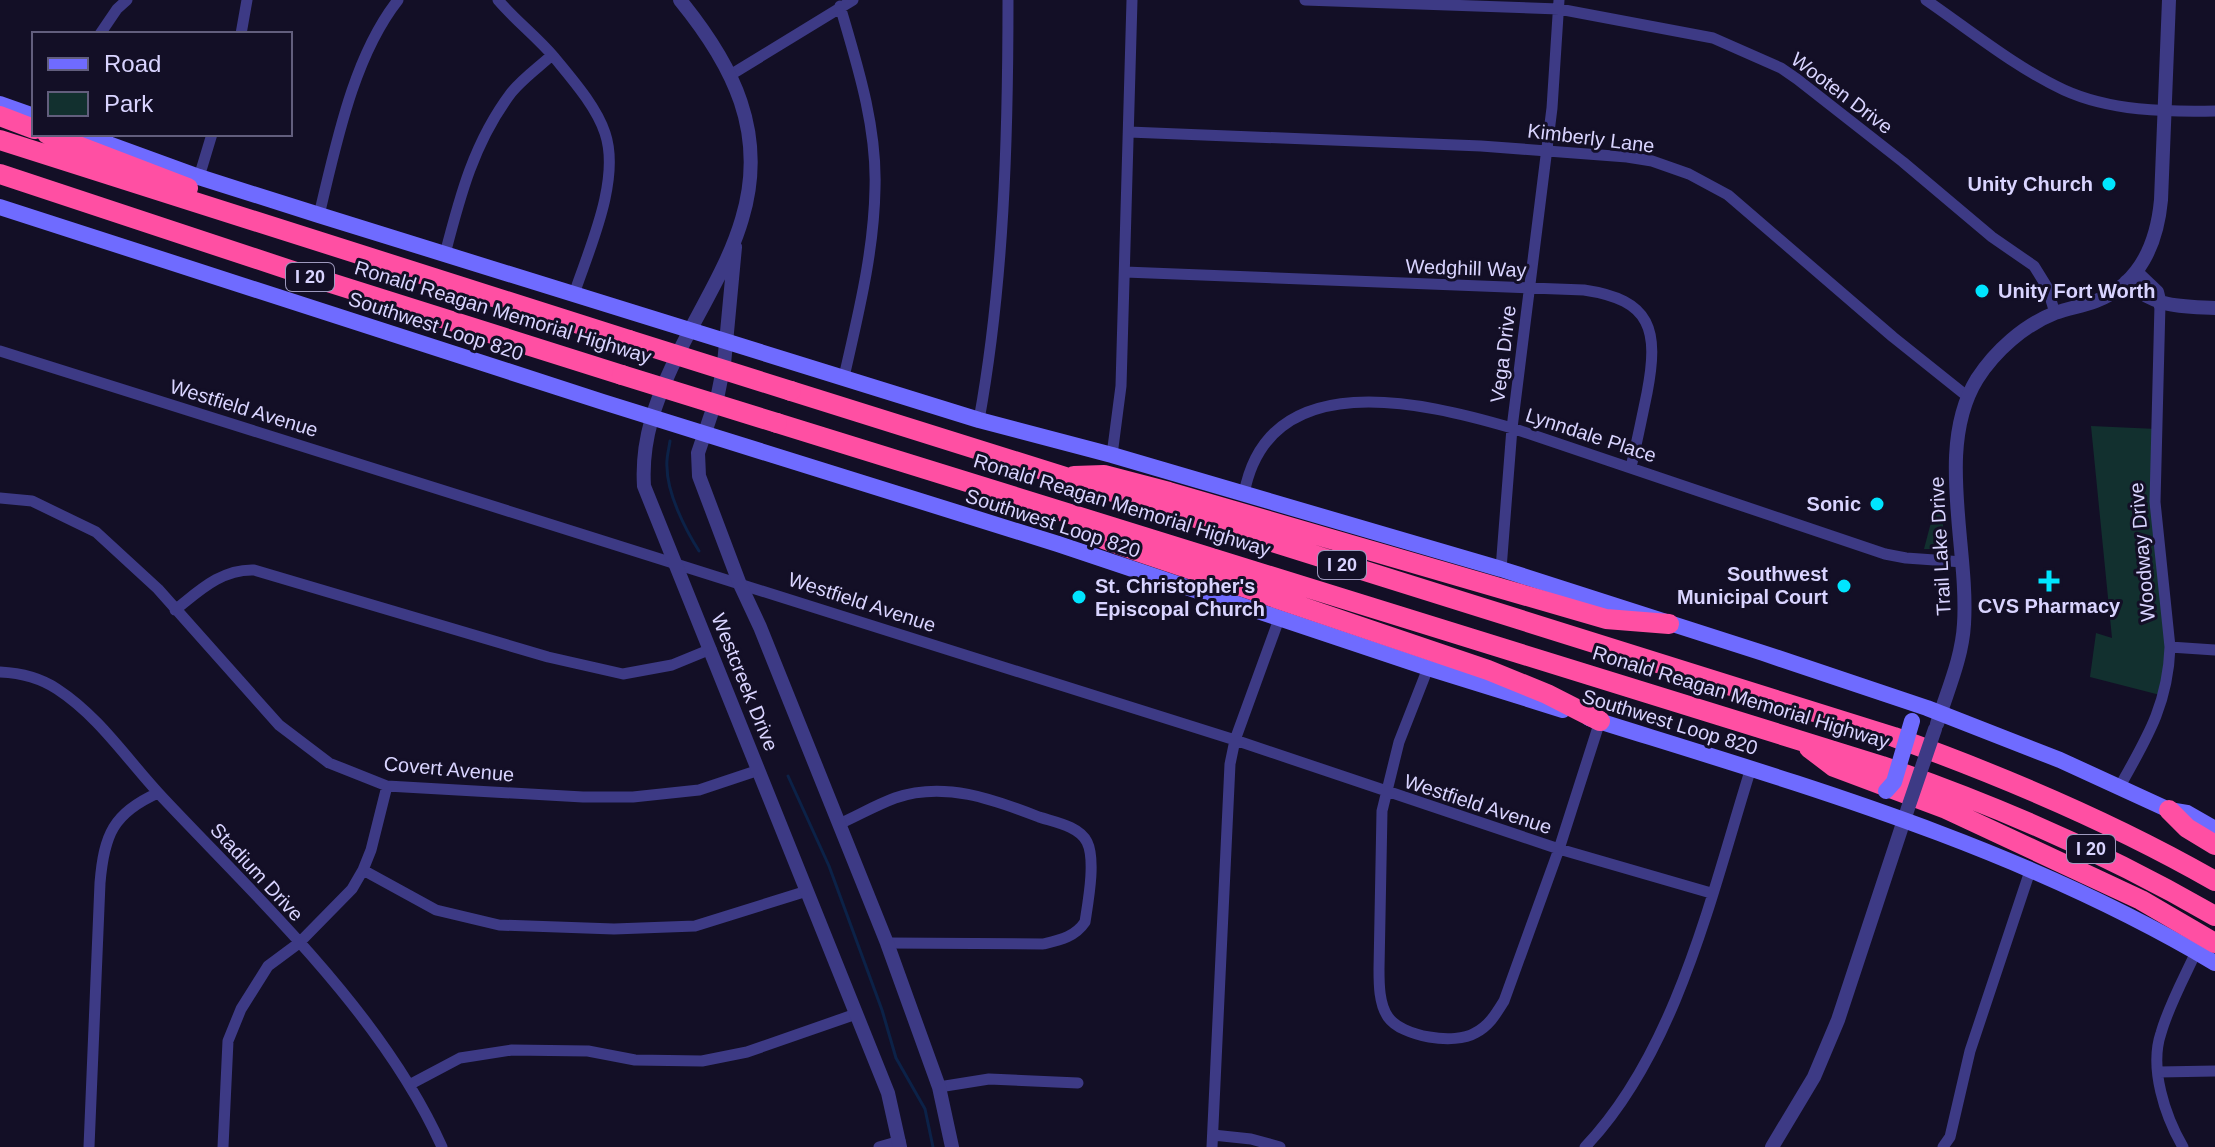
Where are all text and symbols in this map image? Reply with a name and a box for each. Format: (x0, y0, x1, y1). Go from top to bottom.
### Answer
legend (32, 32, 292, 136)
street label: Wooten Drive (1787, 48, 1897, 138)
text: Road (104, 50, 161, 77)
text: Park (104, 90, 154, 117)
street label: Kimberly Lane (1526, 119, 1656, 157)
place label: Unity Church (1967, 173, 2093, 195)
marker: Unity Church (2100, 175, 2118, 193)
street label: Wedghill Way (1405, 255, 1527, 281)
street label: Ronald Reagan Memorial Highway (352, 256, 654, 368)
road number: I 20 (286, 263, 334, 291)
place label: Unity Fort Worth (1998, 280, 2155, 302)
marker: Unity Fort Worth (1973, 282, 1991, 300)
street label: Southwest Loop 820 (346, 287, 526, 365)
street label: Vega Drive (1486, 304, 1520, 404)
street label: Westfield Avenue (167, 375, 321, 441)
street label: Lynndale Place (1523, 404, 1659, 466)
street label: Ronald Reagan Memorial Highway (971, 449, 1273, 561)
street label: Trail Lake Drive (1925, 476, 1955, 616)
street label: Woodway Drive (2125, 481, 2159, 623)
street label: Southwest Loop 820 (963, 484, 1143, 562)
place label: Sonic (1807, 493, 1861, 515)
marker: Sonic (1868, 495, 1886, 513)
road number: I 20 (1318, 551, 1366, 579)
place label: Southwest Municipal Court (1677, 563, 1828, 608)
street label: Westfield Avenue (785, 568, 939, 636)
marker: CVS Pharmacy (2040, 572, 2058, 590)
place label: St. Christopher's Episcopal Church (1095, 575, 1265, 620)
marker: Southwest Municipal Court (1835, 577, 1853, 595)
marker: St. Christopher's Episcopal Church (1070, 588, 1088, 606)
place label: CVS Pharmacy (1978, 595, 2121, 617)
street label: Westcreek Drive (707, 610, 783, 754)
street label: Ronald Reagan Memorial Highway (1590, 641, 1892, 753)
street label: Southwest Loop 820 (1580, 685, 1760, 759)
street label: Covert Avenue (383, 752, 515, 786)
street label: Westfield Avenue (1401, 770, 1555, 838)
street label: Stadium Drive (206, 819, 308, 925)
road number: I 20 (2067, 835, 2115, 863)

